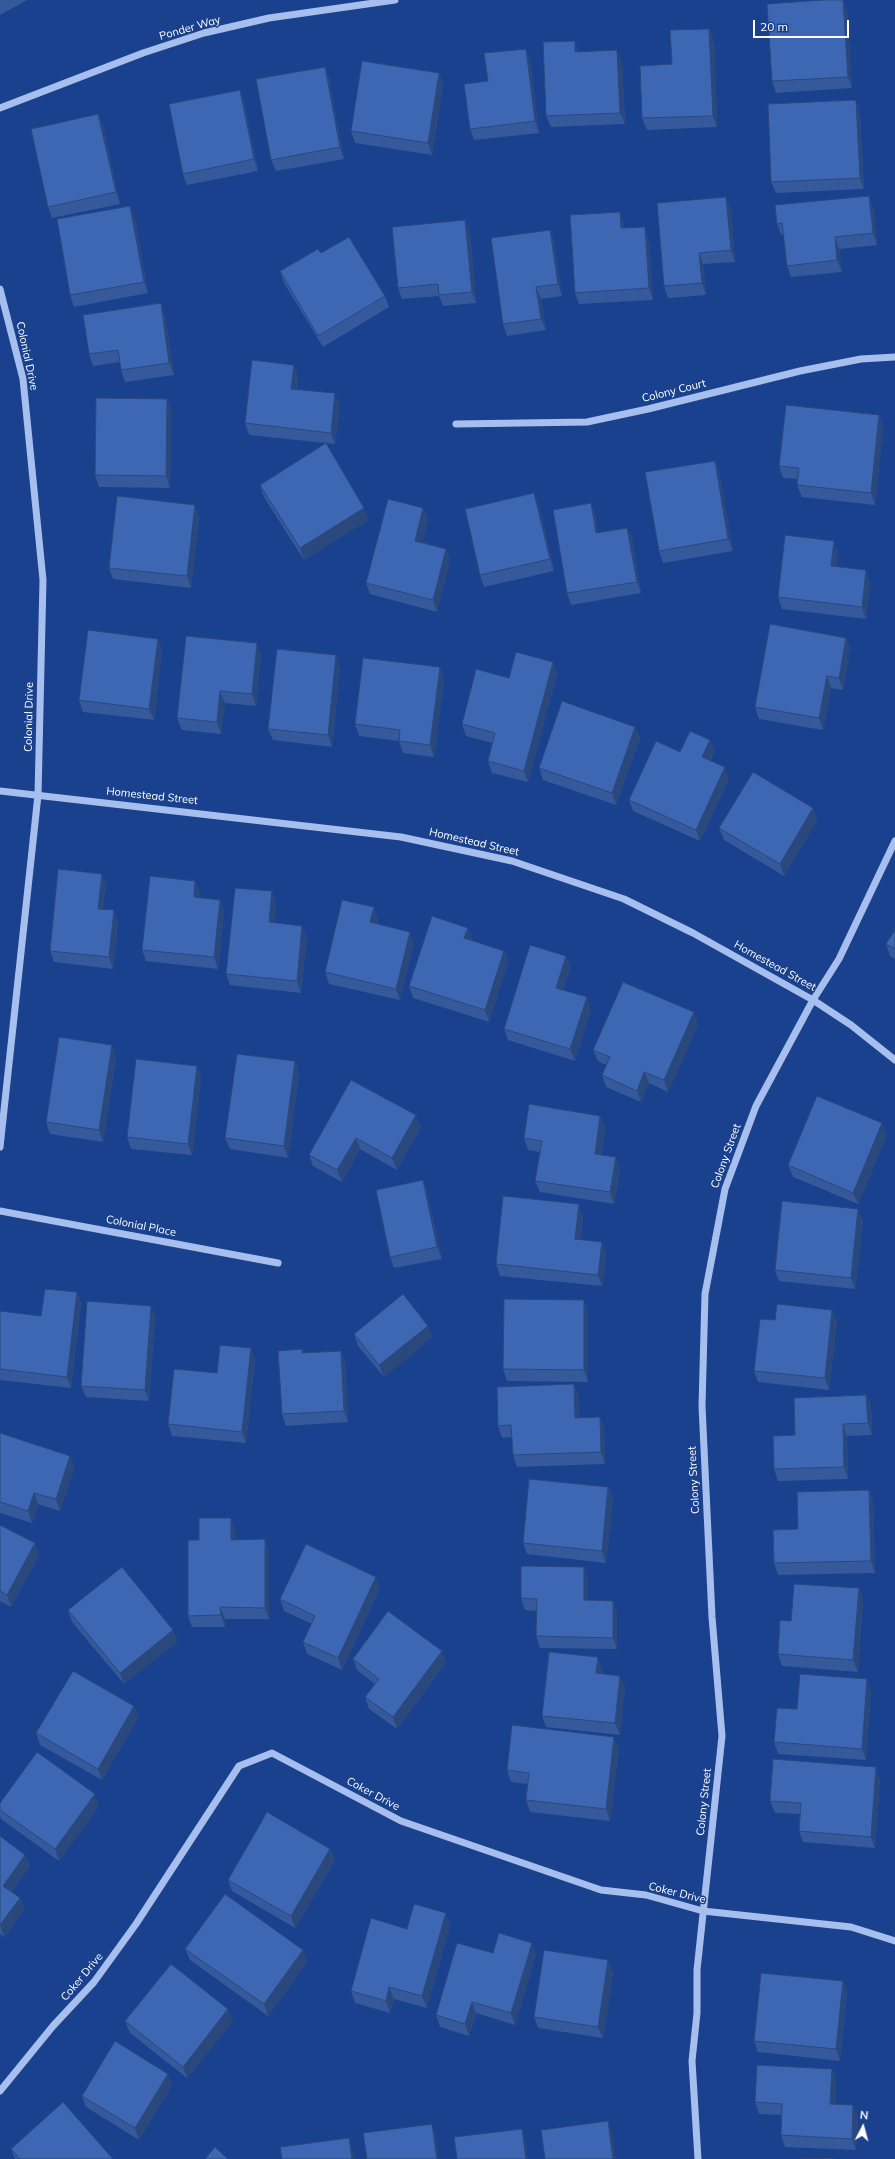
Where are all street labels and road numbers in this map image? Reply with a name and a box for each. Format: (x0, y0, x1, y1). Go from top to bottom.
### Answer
street label: Ponder Way (158, 13, 222, 43)
street label: Colonial Drive (13, 320, 41, 392)
street label: Colony Court (641, 377, 707, 405)
street label: Colonial Drive (22, 682, 36, 752)
street label: Homestead Street (106, 785, 198, 807)
street label: Homestead Street (428, 825, 520, 859)
street label: Homestead Street (732, 938, 818, 994)
street label: Colony Street (708, 1122, 744, 1190)
street label: Colonial Place (105, 1213, 177, 1239)
street label: Colony Street (686, 1446, 702, 1514)
street label: Colony Street (694, 1768, 714, 1836)
street label: Coker Drive (344, 1774, 402, 1814)
street label: Coker Drive (647, 1880, 707, 1906)
street label: Coker Drive (58, 1950, 106, 2004)

